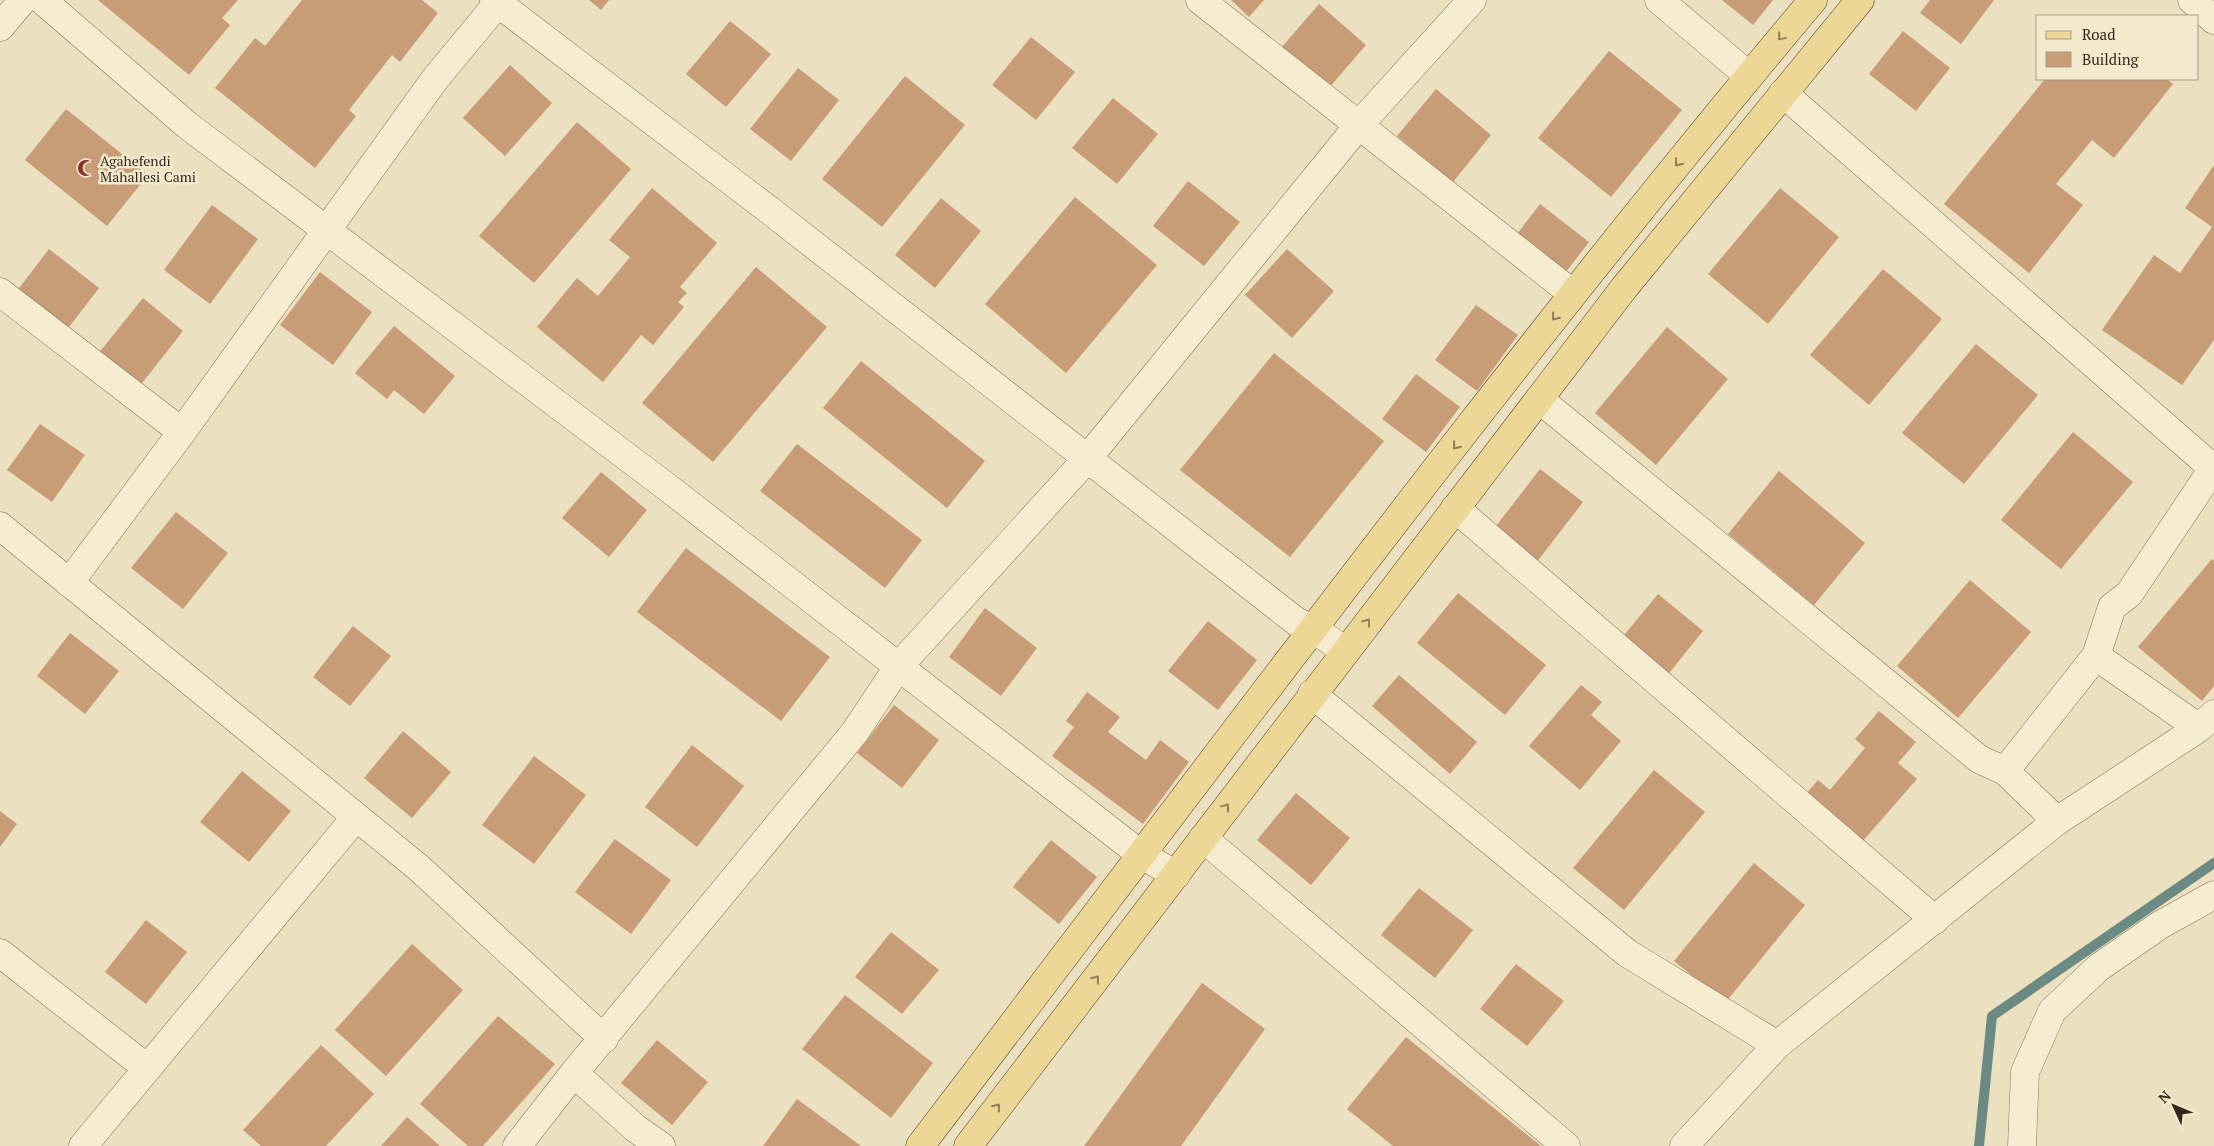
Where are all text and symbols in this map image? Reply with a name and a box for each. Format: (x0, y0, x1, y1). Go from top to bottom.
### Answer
legend (2036, 15, 2199, 80)
text: Road (2082, 24, 2115, 44)
one-way arrow (1778, 32, 1787, 41)
text: Building (2082, 49, 2140, 69)
place label: Agahefendi Mahallesi Cami (100, 151, 196, 186)
one-way arrow (1674, 157, 1683, 166)
mosque icon: Agahefendi Mahallesi Cami (76, 158, 96, 178)
one-way arrow (1552, 312, 1561, 321)
one-way arrow (1453, 440, 1461, 449)
one-way arrow (1362, 619, 1370, 628)
one-way arrow (1221, 804, 1229, 813)
one-way arrow (1091, 975, 1100, 984)
north arrow (2149, 1081, 2199, 1131)
text: N (2154, 1086, 2175, 1107)
one-way arrow (992, 1104, 1000, 1113)

